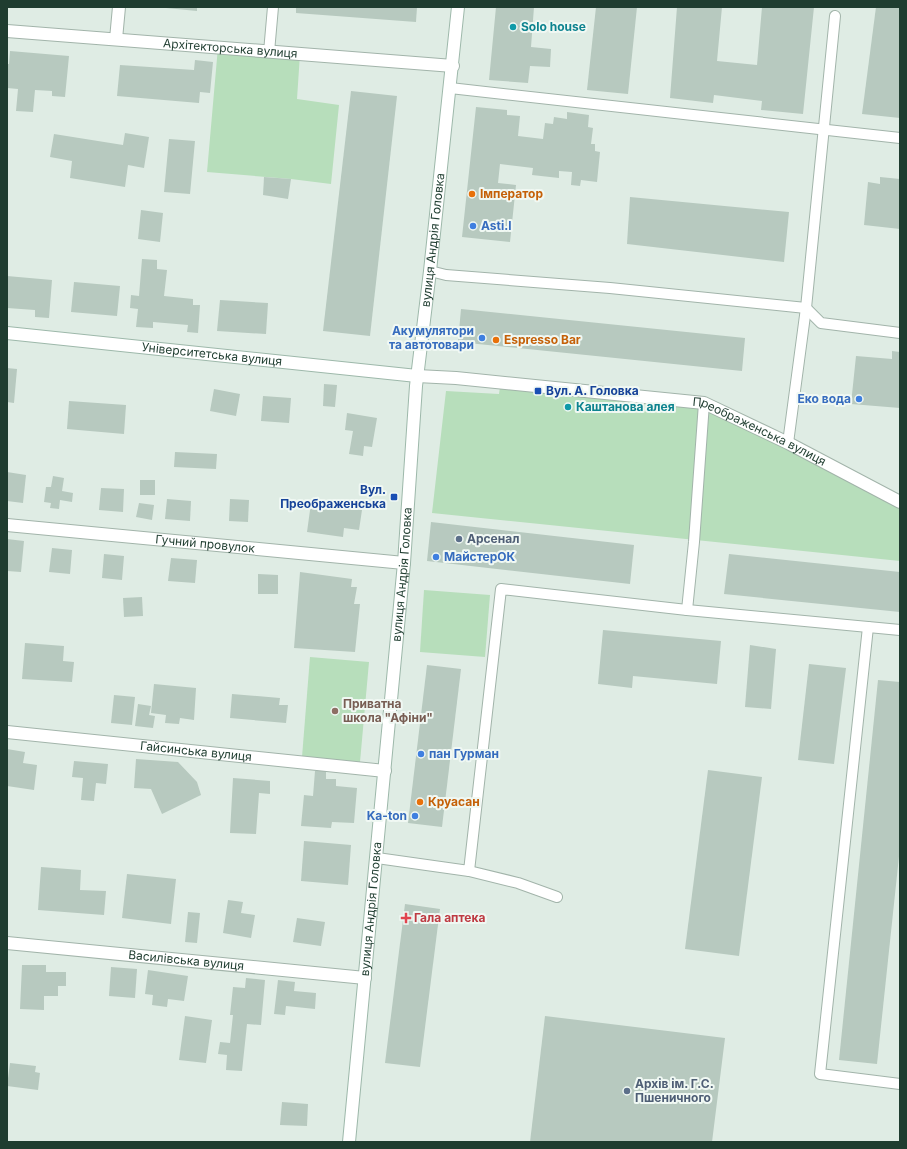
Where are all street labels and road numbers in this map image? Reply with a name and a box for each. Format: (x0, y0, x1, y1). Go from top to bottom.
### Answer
street label: Архітекторська вулиця (163, 35, 298, 61)
street label: вулиця Андрія Головка (418, 172, 447, 308)
street label: Університетська вулиця (141, 339, 283, 369)
street label: Преображенська вулиця (692, 394, 829, 469)
street label: вулиця Андрія Головка (389, 507, 415, 642)
street label: Гучний провулок (155, 531, 256, 556)
street label: Гайсинська вулиця (140, 738, 253, 764)
street label: вулиця Андрія Головка (357, 841, 384, 977)
street label: Василівська вулиця (128, 947, 245, 973)

